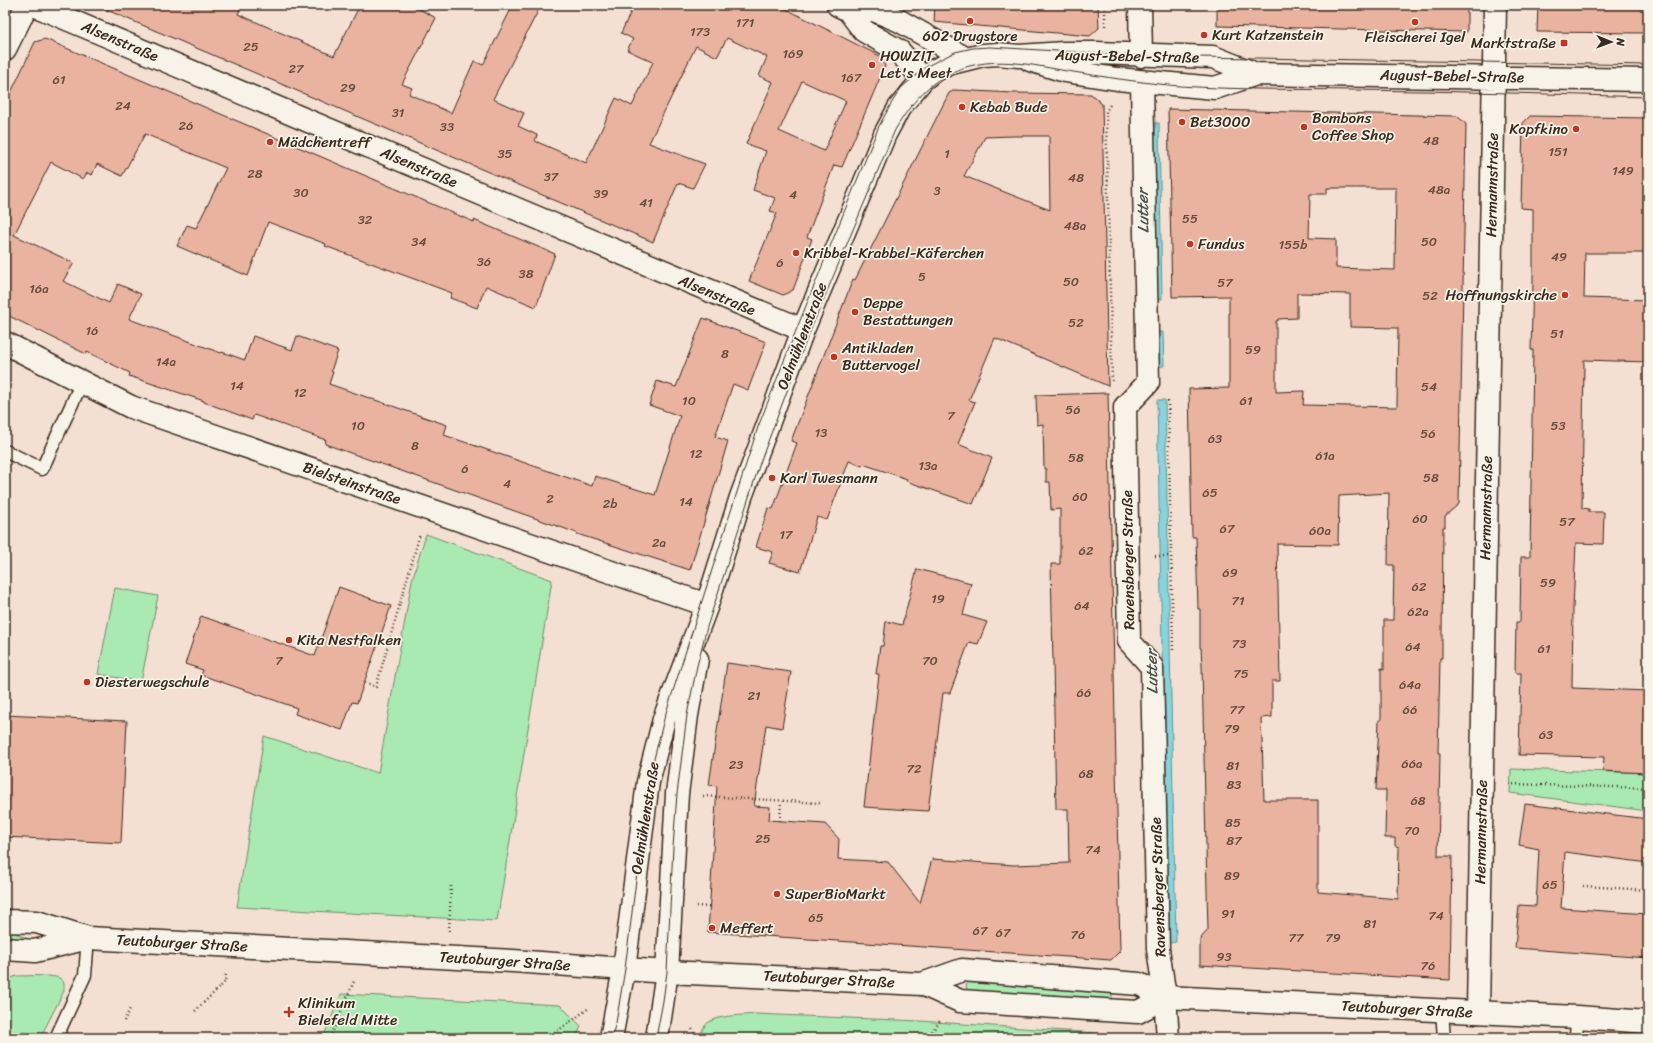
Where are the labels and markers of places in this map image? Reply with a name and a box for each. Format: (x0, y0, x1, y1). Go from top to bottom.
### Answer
marker: 602 Drugstore (965, 16, 975, 26)
marker: Fleischerei Igel (1410, 17, 1420, 27)
place label: Kurt Katzenstein (1212, 22, 1324, 48)
place label: 602 Drugstore (923, 23, 1018, 49)
place label: Fleischerei Igel (1365, 24, 1466, 50)
marker: Kurt Katzenstein (1199, 30, 1209, 40)
place label: Marktstraße (1471, 30, 1556, 56)
marker: Marktstraße (1559, 38, 1569, 48)
place label: HOWZIT Let's Meet (880, 43, 952, 86)
marker: HOWZIT Let's Meet (867, 60, 877, 70)
place label: Kebab Bude (970, 94, 1048, 120)
marker: Kebab Bude (957, 102, 967, 112)
place label: Bombons Coffee Shop (1312, 105, 1394, 148)
place label: Bet3000 (1190, 109, 1250, 135)
place label: Kopfkino (1509, 116, 1569, 142)
marker: Bet3000 (1177, 117, 1187, 127)
marker: Bombons Coffee Shop (1299, 122, 1309, 132)
marker: Kopfkino (1571, 124, 1581, 134)
place label: Mädchentreff (278, 129, 373, 155)
marker: Mädchentreff (265, 137, 275, 147)
place label: Fundus (1198, 231, 1245, 257)
marker: Fundus (1185, 239, 1195, 249)
place label: Kribbel-Krabbel-Käferchen (804, 240, 984, 266)
marker: Kribbel-Krabbel-Käferchen (791, 248, 801, 258)
place label: Hoffnungskirche (1445, 282, 1557, 308)
place label: Deppe Bestattungen (863, 290, 953, 333)
marker: Hoffnungskirche (1560, 290, 1570, 300)
marker: Deppe Bestattungen (850, 307, 860, 317)
place label: Antikladen Buttervogel (841, 335, 920, 378)
marker: Antikladen Buttervogel (829, 352, 839, 362)
place label: Karl Twesmann (780, 465, 878, 491)
marker: Karl Twesmann (767, 473, 777, 483)
place label: Kita Nestfalken (297, 627, 401, 653)
marker: Kita Nestfalken (284, 635, 294, 645)
place label: Diesterwegschule (95, 669, 209, 695)
marker: Diesterwegschule (82, 677, 92, 687)
place label: SuperBioMarkt (785, 881, 886, 907)
marker: SuperBioMarkt (772, 889, 782, 899)
place label: Meffert (720, 915, 774, 941)
marker: Meffert (707, 923, 717, 933)
place label: Klinikum Bielefeld Mitte (298, 990, 397, 1033)
marker: Klinikum Bielefeld Mitte (283, 1006, 295, 1018)

